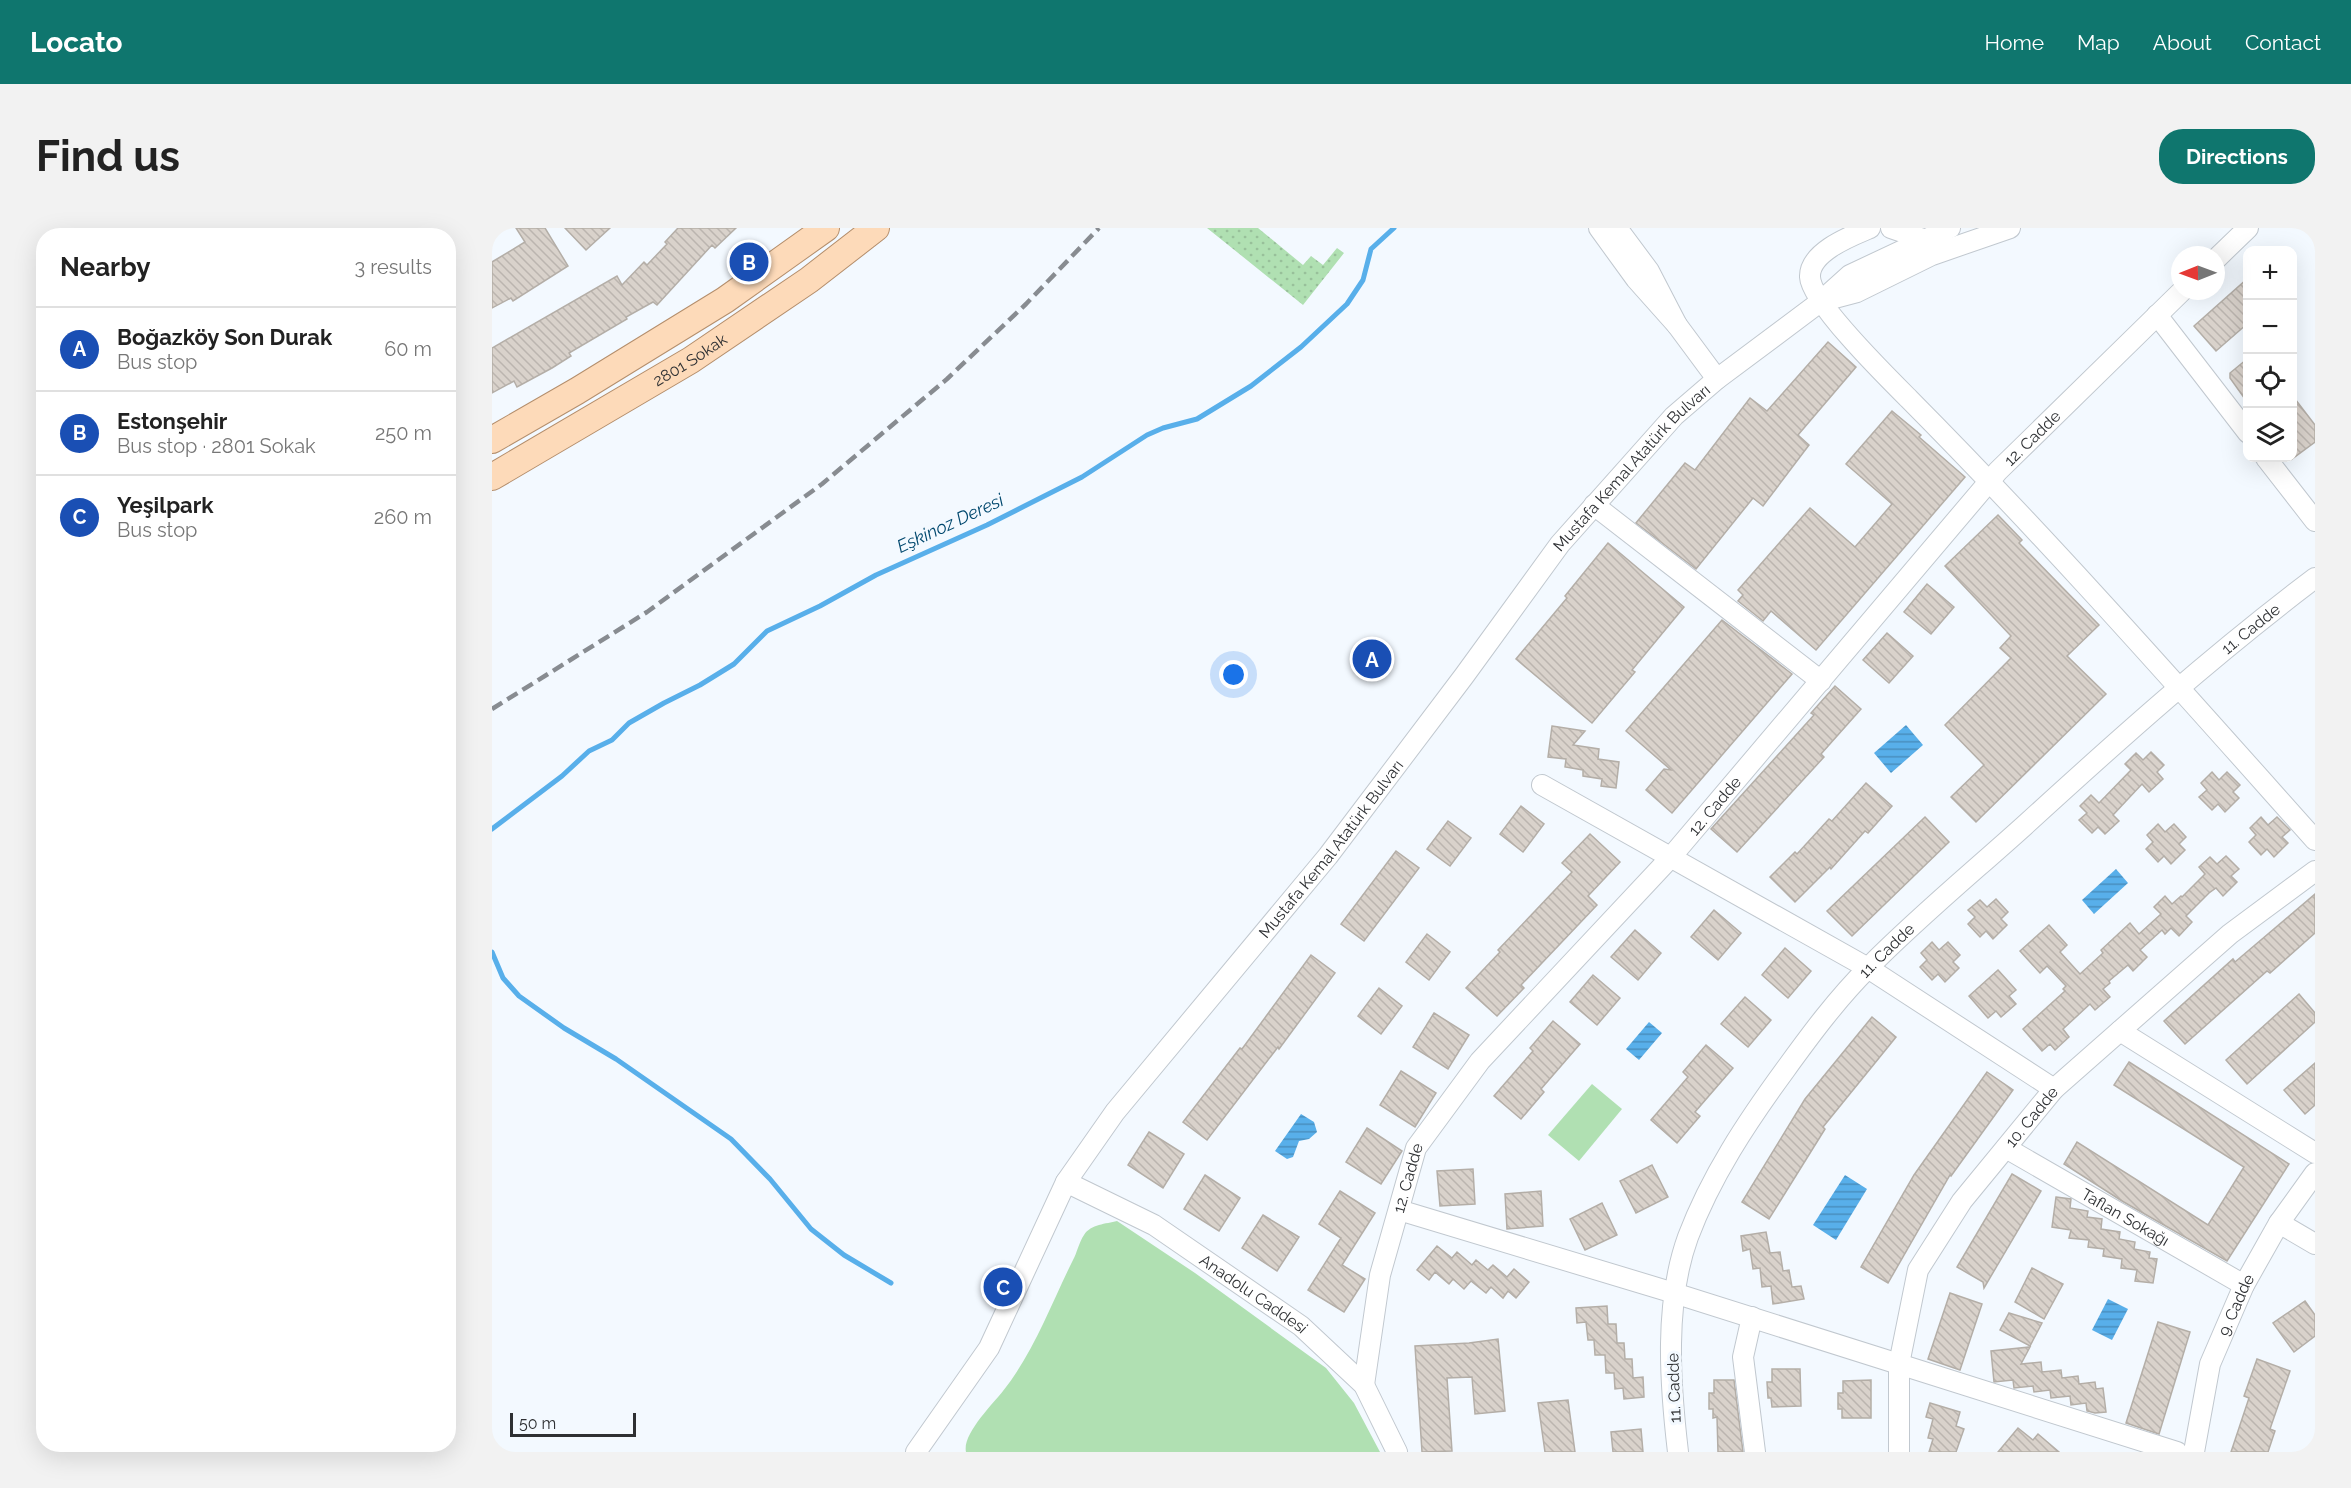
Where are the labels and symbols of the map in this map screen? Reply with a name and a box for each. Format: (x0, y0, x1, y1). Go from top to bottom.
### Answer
pin: B (730, 240, 768, 285)
north arrow (2171, 246, 2225, 300)
street label: 2801 Sokak (649, 329, 731, 390)
street label: Mustafa Kemal Atatürk Bulvarı (1549, 380, 1714, 555)
street label: 12. Cadde (2000, 406, 2064, 470)
water label: Eşkinoz Deresi (893, 489, 1008, 557)
street label: 11. Cadde (2217, 599, 2284, 658)
pin: A (1352, 636, 1392, 682)
your location (1219, 660, 1248, 689)
street label: Mustafa Kemal Atatürk Bulvarı (1255, 756, 1407, 941)
street label: 12. Cadde (1684, 772, 1745, 839)
street label: 11. Cadde (1855, 919, 1918, 981)
street label: 10. Cadde (2001, 1082, 2062, 1151)
street label: 12. Cadde (1389, 1141, 1426, 1215)
street label: Taflan Sokağı (2078, 1184, 2173, 1250)
street label: Anadolu Caddesi (1196, 1250, 1312, 1337)
pin: C (984, 1264, 1022, 1310)
street label: 9. Cadde (2214, 1270, 2258, 1339)
street label: 11. Cadde (1663, 1353, 1685, 1423)
scale bar (510, 1410, 636, 1438)

